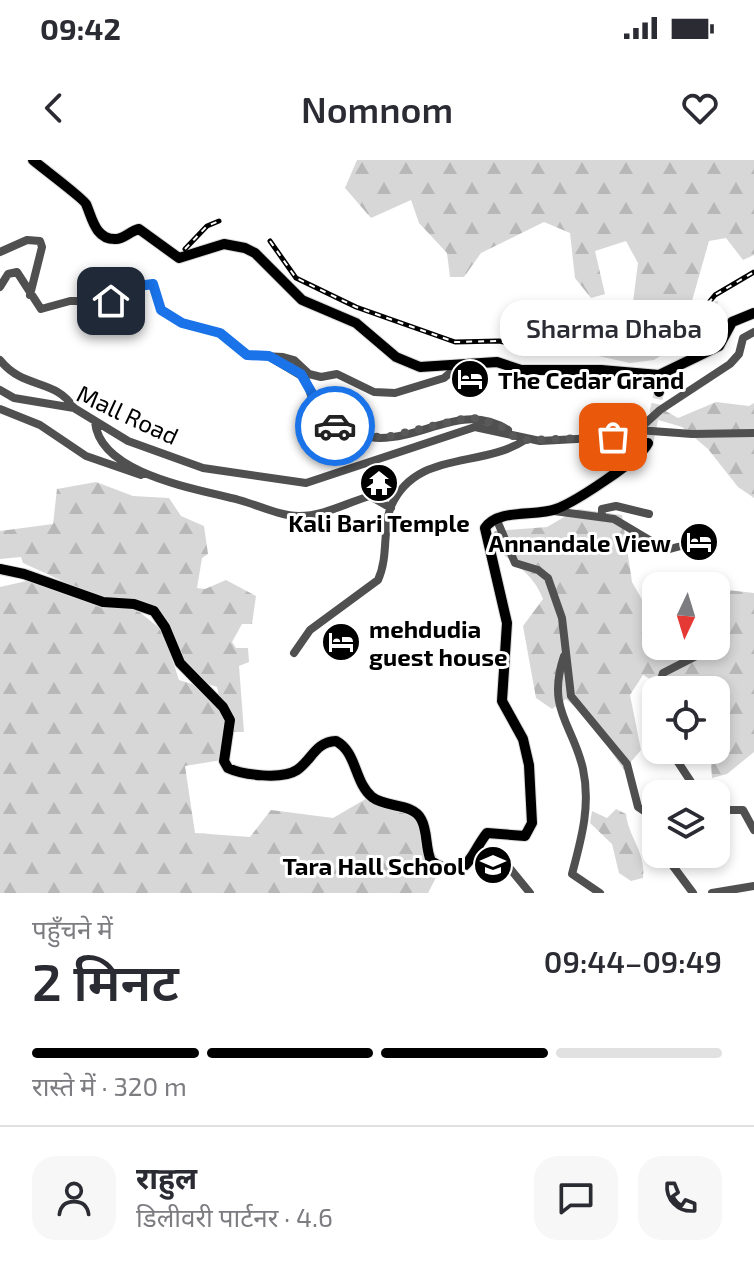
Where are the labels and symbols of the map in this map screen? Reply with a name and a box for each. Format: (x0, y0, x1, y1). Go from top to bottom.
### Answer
pin (77, 267, 145, 335)
callout: Sharma Dhaba (499, 301, 727, 357)
hotel icon: The Cedar Grand (449, 358, 491, 400)
place label: The Cedar Grand (498, 365, 684, 394)
street label: Mall Road (73, 378, 183, 450)
courier (295, 386, 375, 466)
pin (579, 403, 647, 471)
temple icon: Kali Bari Temple (358, 462, 400, 504)
place label: Kali Bari Temple (288, 508, 470, 537)
hotel icon: Annandale View (678, 521, 720, 563)
place label: Annandale View (488, 528, 672, 557)
north arrow (642, 572, 730, 660)
place label: mehdudia guest house (369, 614, 508, 671)
hotel icon: mehdudia guest house (320, 621, 362, 663)
school or university icon: Tara Hall School (472, 844, 514, 886)
place label: Tara Hall School (282, 851, 465, 880)

